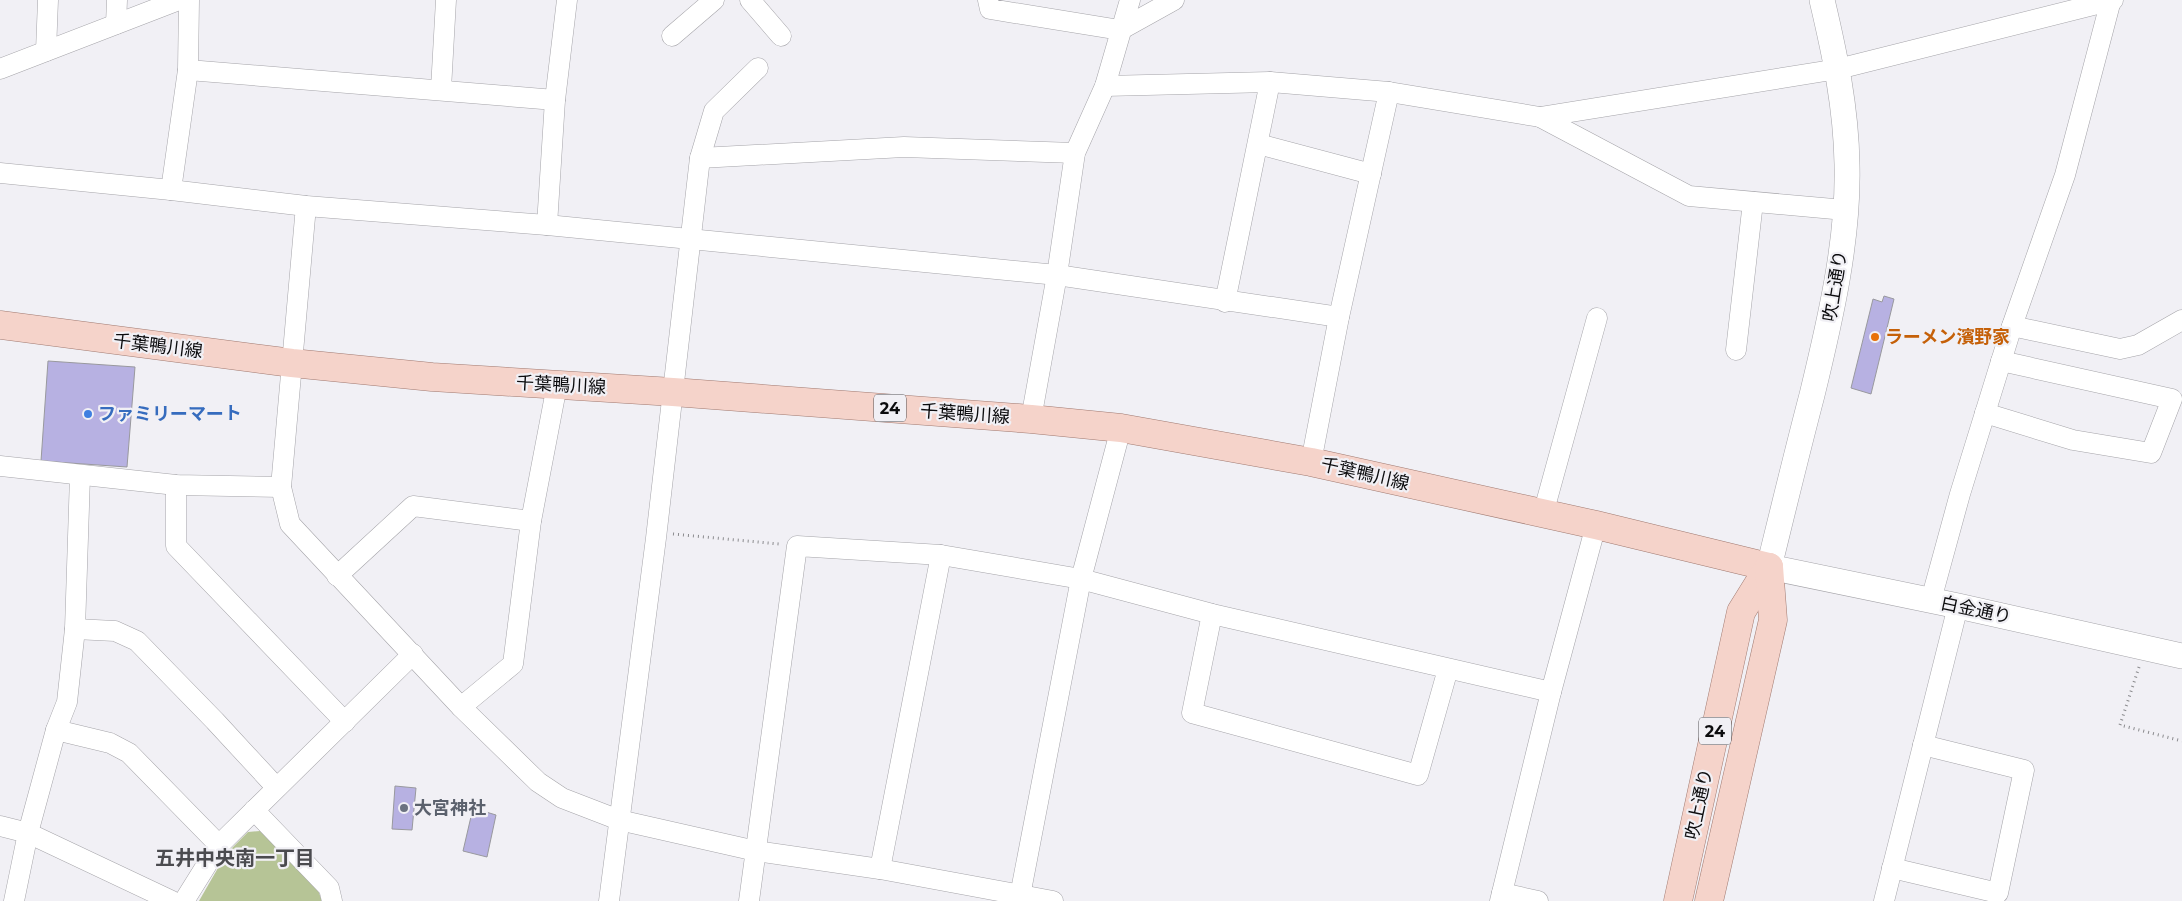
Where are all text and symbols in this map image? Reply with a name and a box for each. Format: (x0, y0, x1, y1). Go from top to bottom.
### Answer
street label: 吹上通り (1819, 249, 1851, 323)
place label: ラーメン濱野家 (1885, 326, 2010, 348)
street label: 千葉鴨川線 (112, 330, 204, 362)
marker: ラーメン濱野家 (1869, 331, 1881, 343)
street label: 千葉鴨川線 (515, 372, 607, 398)
road number: 24 (874, 394, 906, 422)
street label: 千葉鴨川線 (919, 400, 1011, 428)
place label: ファミリーマート (98, 403, 242, 425)
marker: ファミリーマート (82, 408, 94, 420)
street label: 千葉鴨川線 (1319, 453, 1411, 495)
street label: 白金通り (1938, 592, 2014, 628)
road number: 24 (1699, 718, 1731, 744)
street label: 吹上通り (1681, 766, 1717, 842)
place label: 大宮神社 (414, 797, 486, 819)
marker: 大宮神社 (398, 802, 410, 814)
district label: 五井中央南一丁目 (155, 846, 315, 870)

